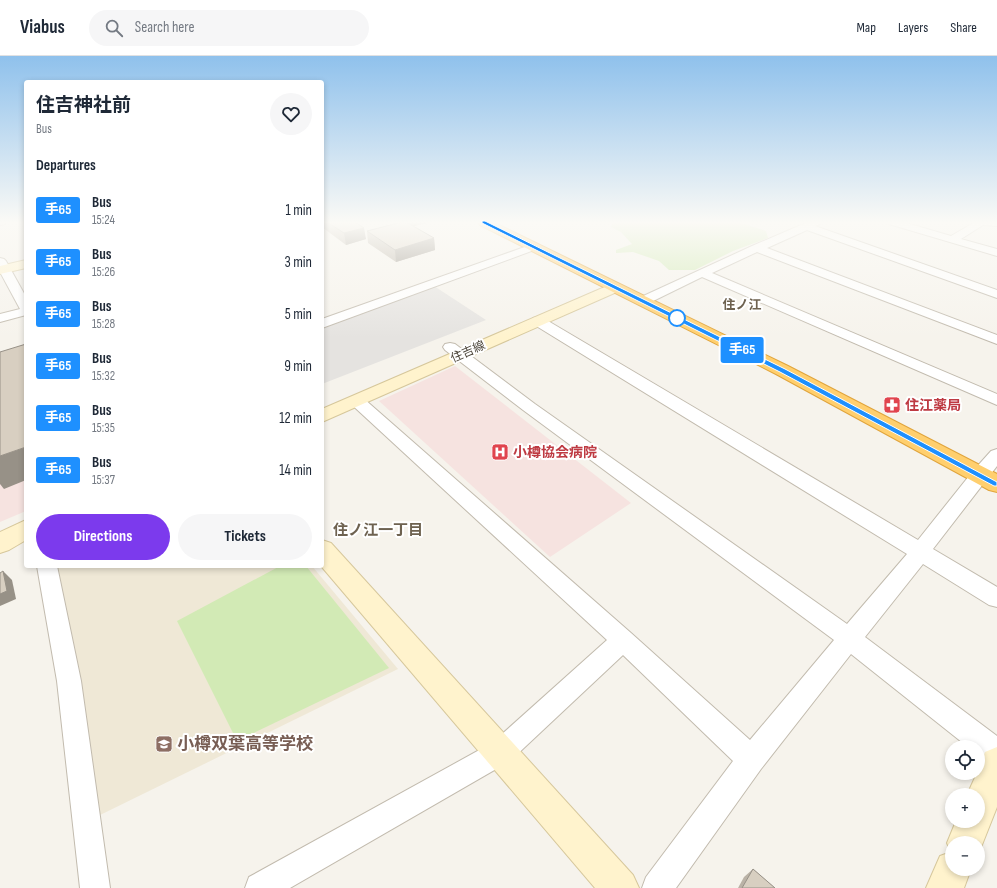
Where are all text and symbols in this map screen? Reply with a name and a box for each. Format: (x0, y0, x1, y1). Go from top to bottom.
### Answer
search box (89, 10, 369, 46)
text: Viabus (20, 16, 65, 39)
icon: search (103, 17, 125, 39)
text: Search here (135, 18, 194, 37)
text: Map (856, 19, 876, 36)
text: Layers (898, 19, 928, 36)
text: Share (950, 19, 977, 36)
button: heart (270, 93, 312, 135)
text: 住吉神社前 (36, 94, 131, 117)
text: Bus (36, 121, 52, 137)
text: Departures (36, 156, 96, 175)
text: Bus (92, 193, 111, 212)
text: 手65 (45, 201, 71, 218)
text: 1 min (286, 201, 312, 220)
text: 15:24 (92, 212, 115, 228)
text: Bus (92, 245, 111, 264)
text: 手65 (45, 253, 71, 270)
text: 3 min (284, 253, 312, 272)
text: 15:26 (92, 264, 115, 280)
text: Bus (92, 297, 111, 316)
district label: 住ノ江 (722, 297, 762, 313)
text: 手65 (45, 305, 71, 322)
text: 5 min (285, 305, 312, 324)
unlabelled marker (668, 309, 686, 327)
text: 15:28 (92, 316, 115, 332)
line badge: 手65 (719, 337, 765, 363)
street label: 住吉線 (448, 338, 488, 366)
text: 手65 (729, 341, 755, 358)
text: Bus (92, 349, 111, 368)
text: 手65 (45, 357, 71, 374)
text: 9 min (284, 357, 312, 376)
text: 15:32 (92, 368, 115, 384)
pharmacy icon: 住江薬局 (882, 395, 902, 415)
place label: 住江薬局 (905, 397, 961, 414)
text: Bus (92, 401, 111, 420)
text: 手65 (45, 409, 71, 426)
text: 12 min (279, 409, 312, 428)
text: 15:35 (92, 420, 115, 436)
hospital icon: 小樽協会病院 (490, 442, 510, 462)
place label: 小樽協会病院 (513, 444, 597, 461)
text: Bus (92, 453, 111, 472)
text: 手65 (45, 461, 71, 478)
text: 14 min (279, 461, 312, 480)
text: 15:37 (92, 472, 115, 488)
button: Directions (36, 514, 170, 560)
button: Tickets (178, 514, 312, 560)
district label: 住ノ江一丁目 (333, 521, 423, 540)
school or university icon: 小樽双葉高等学校 (154, 734, 174, 754)
place label: 小樽双葉高等学校 (177, 734, 313, 754)
map controls (945, 740, 985, 876)
button: locate (945, 740, 985, 780)
button: + (945, 788, 985, 828)
button: − (945, 836, 985, 876)

